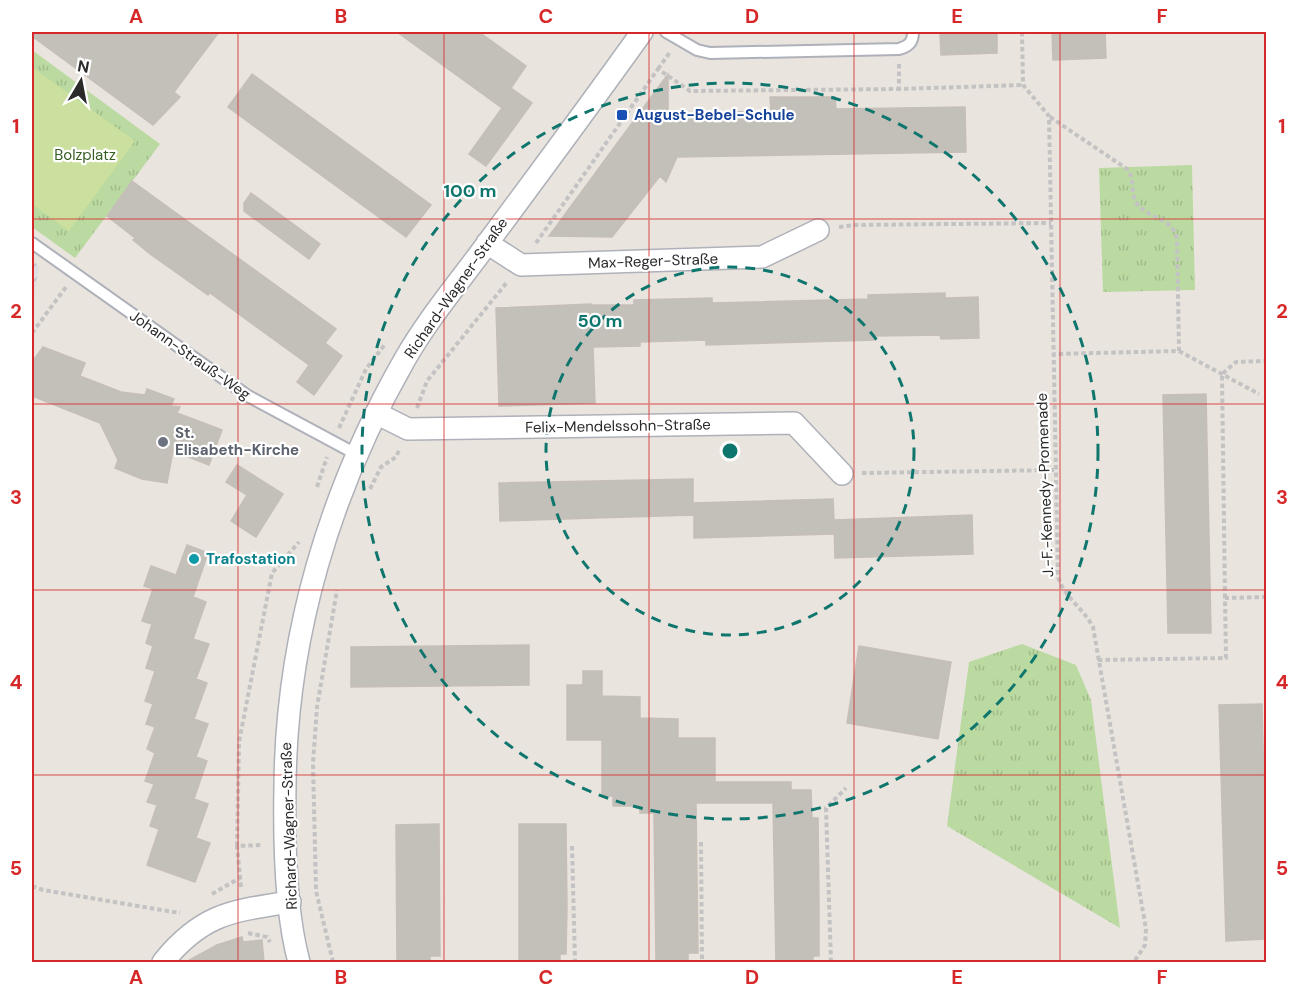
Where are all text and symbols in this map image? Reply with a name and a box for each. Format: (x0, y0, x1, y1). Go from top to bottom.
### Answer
text: A (129, 3, 143, 29)
text: B (335, 3, 347, 29)
text: C (539, 3, 553, 29)
text: D (745, 3, 759, 29)
text: E (951, 3, 963, 29)
text: F (1156, 3, 1168, 29)
north arrow (51, 51, 111, 111)
text: N (76, 55, 91, 78)
place label: August-Bebel-Schule (634, 105, 795, 125)
marker: August-Bebel-Schule (615, 108, 629, 122)
text: 1 (12, 113, 20, 139)
text: 1 (1278, 113, 1286, 139)
park label: Bolzplatz (54, 145, 116, 165)
text: 100 m (443, 179, 497, 203)
street label: Richard-Wagner-Straße (400, 214, 512, 362)
street label: Max-Reger-Straße (588, 249, 718, 273)
text: 2 (10, 298, 22, 324)
text: 2 (1276, 298, 1288, 324)
street label: Johann-Strauß-Weg (126, 306, 254, 404)
text: 50 m (577, 309, 623, 333)
street label: J.-F.-Kennedy-Promenade (1032, 393, 1058, 577)
street label: Felix-Mendelssohn-Straße (525, 414, 711, 438)
place label: St. Elisabeth-Kirche (175, 423, 299, 460)
marker: St. Elisabeth-Kirche (156, 435, 170, 449)
centre of rings (720, 441, 740, 461)
text: 3 (10, 484, 22, 510)
text: 3 (1276, 484, 1288, 510)
place label: Trafostation (206, 549, 296, 569)
marker: Trafostation (187, 552, 201, 566)
text: 4 (10, 669, 23, 695)
text: 4 (1276, 669, 1289, 695)
street label: Richard-Wagner-Straße (276, 742, 302, 910)
text: 5 (10, 855, 22, 881)
text: 5 (1276, 855, 1288, 881)
text: A (129, 964, 143, 990)
text: B (335, 964, 347, 990)
text: C (539, 964, 553, 990)
text: D (745, 964, 759, 990)
text: E (951, 964, 963, 990)
text: F (1156, 964, 1168, 990)

